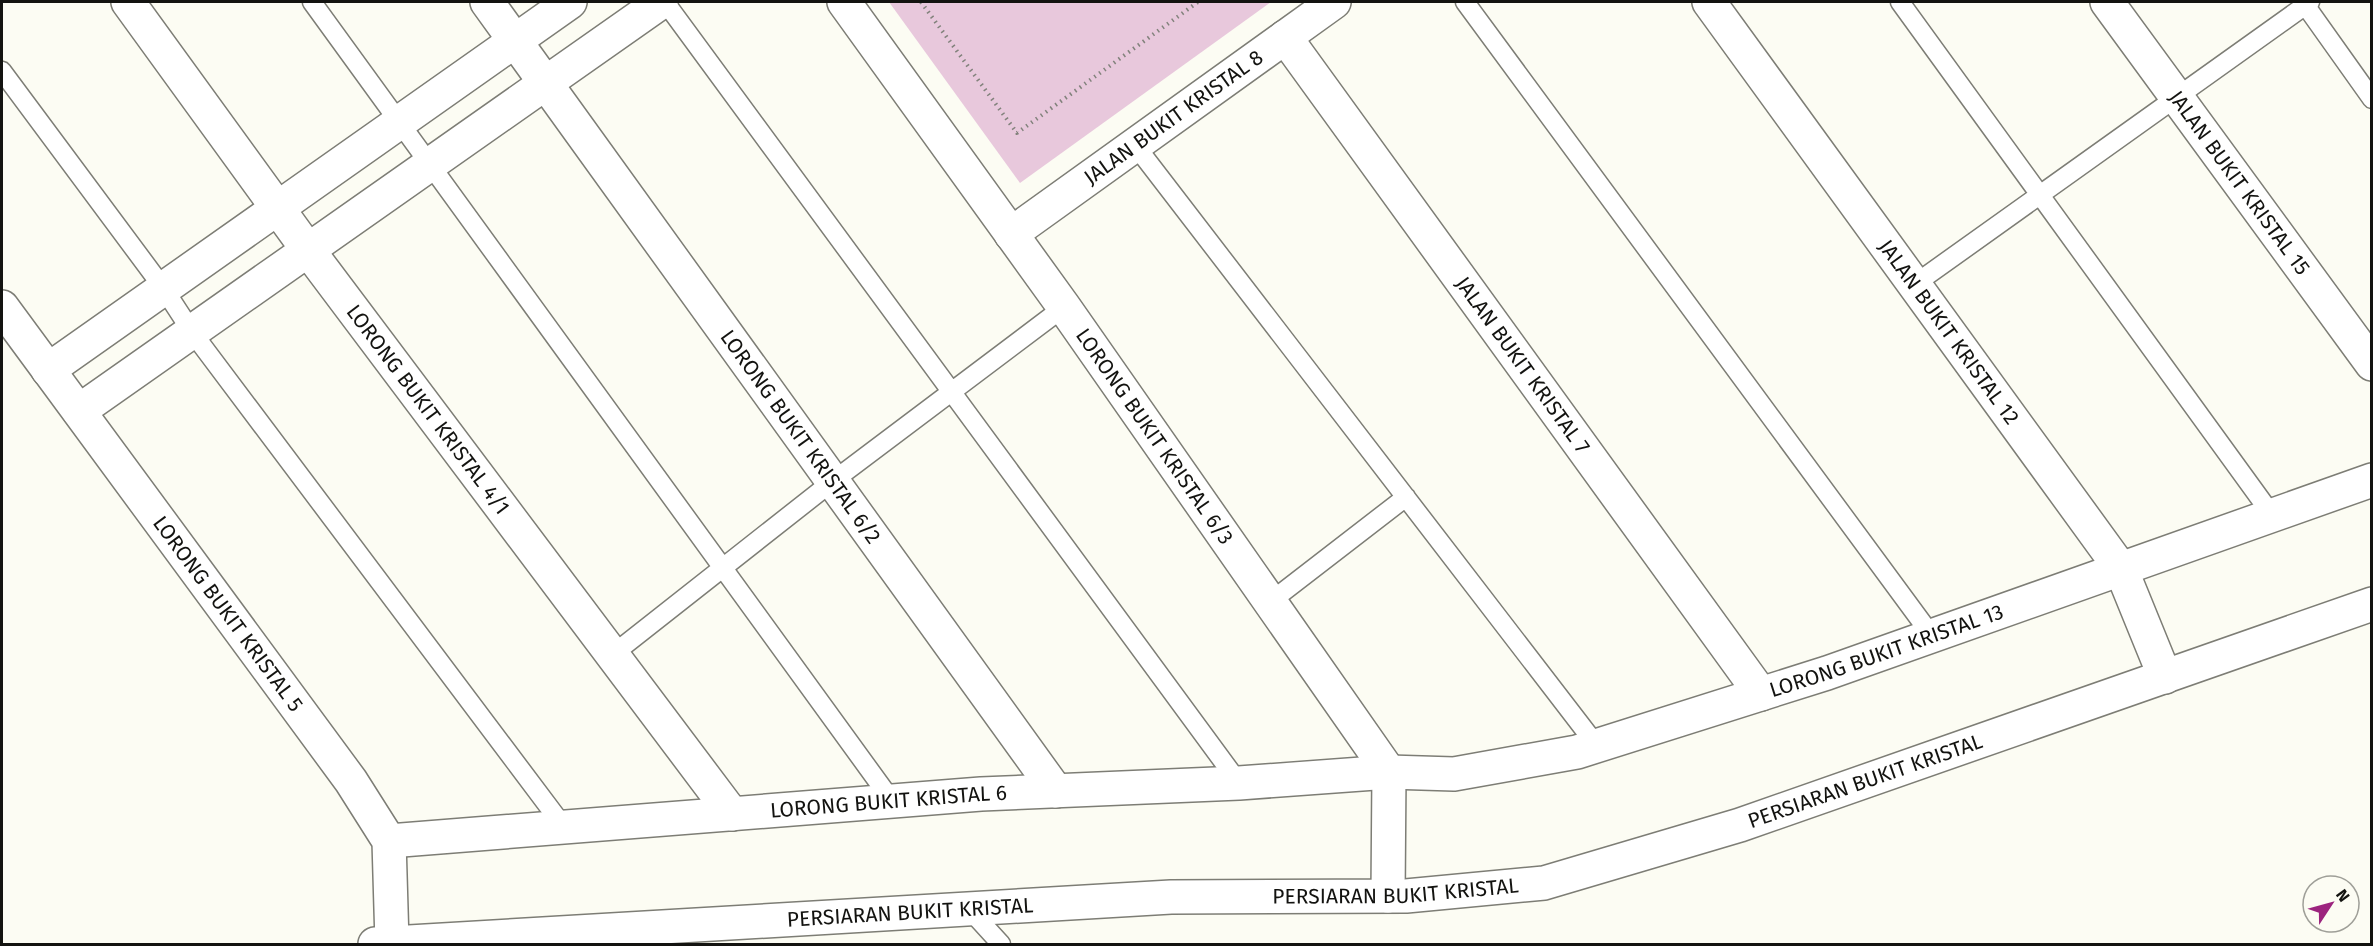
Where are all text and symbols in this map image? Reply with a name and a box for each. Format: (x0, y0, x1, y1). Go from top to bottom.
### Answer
street label: JALAN BUKIT KRISTAL 8 (1079, 44, 1268, 190)
street label: JALAN BUKIT KRISTAL 15 (2163, 85, 2315, 280)
street label: JALAN BUKIT KRISTAL 12 (1873, 235, 2025, 430)
street label: JALAN BUKIT KRISTAL 7 (1450, 271, 1595, 458)
street label: LORONG BUKIT KRISTAL 4/1 (341, 299, 515, 520)
street label: LORONG BUKIT KRISTAL 6/3 (1070, 323, 1239, 550)
street label: LORONG BUKIT KRISTAL 6/2 (715, 325, 886, 549)
street label: LORONG BUKIT KRISTAL 5 (147, 511, 309, 717)
street label: LORONG BUKIT KRISTAL 13 (1766, 599, 2007, 703)
street label: PERSIARAN BUKIT KRISTAL (1744, 728, 1986, 834)
street label: LORONG BUKIT KRISTAL 6 (769, 780, 1007, 824)
street label: PERSIARAN BUKIT KRISTAL (1272, 872, 1520, 910)
north arrow (2301, 874, 2361, 934)
text: N (2332, 886, 2354, 905)
street label: PERSIARAN BUKIT KRISTAL (786, 892, 1035, 933)

